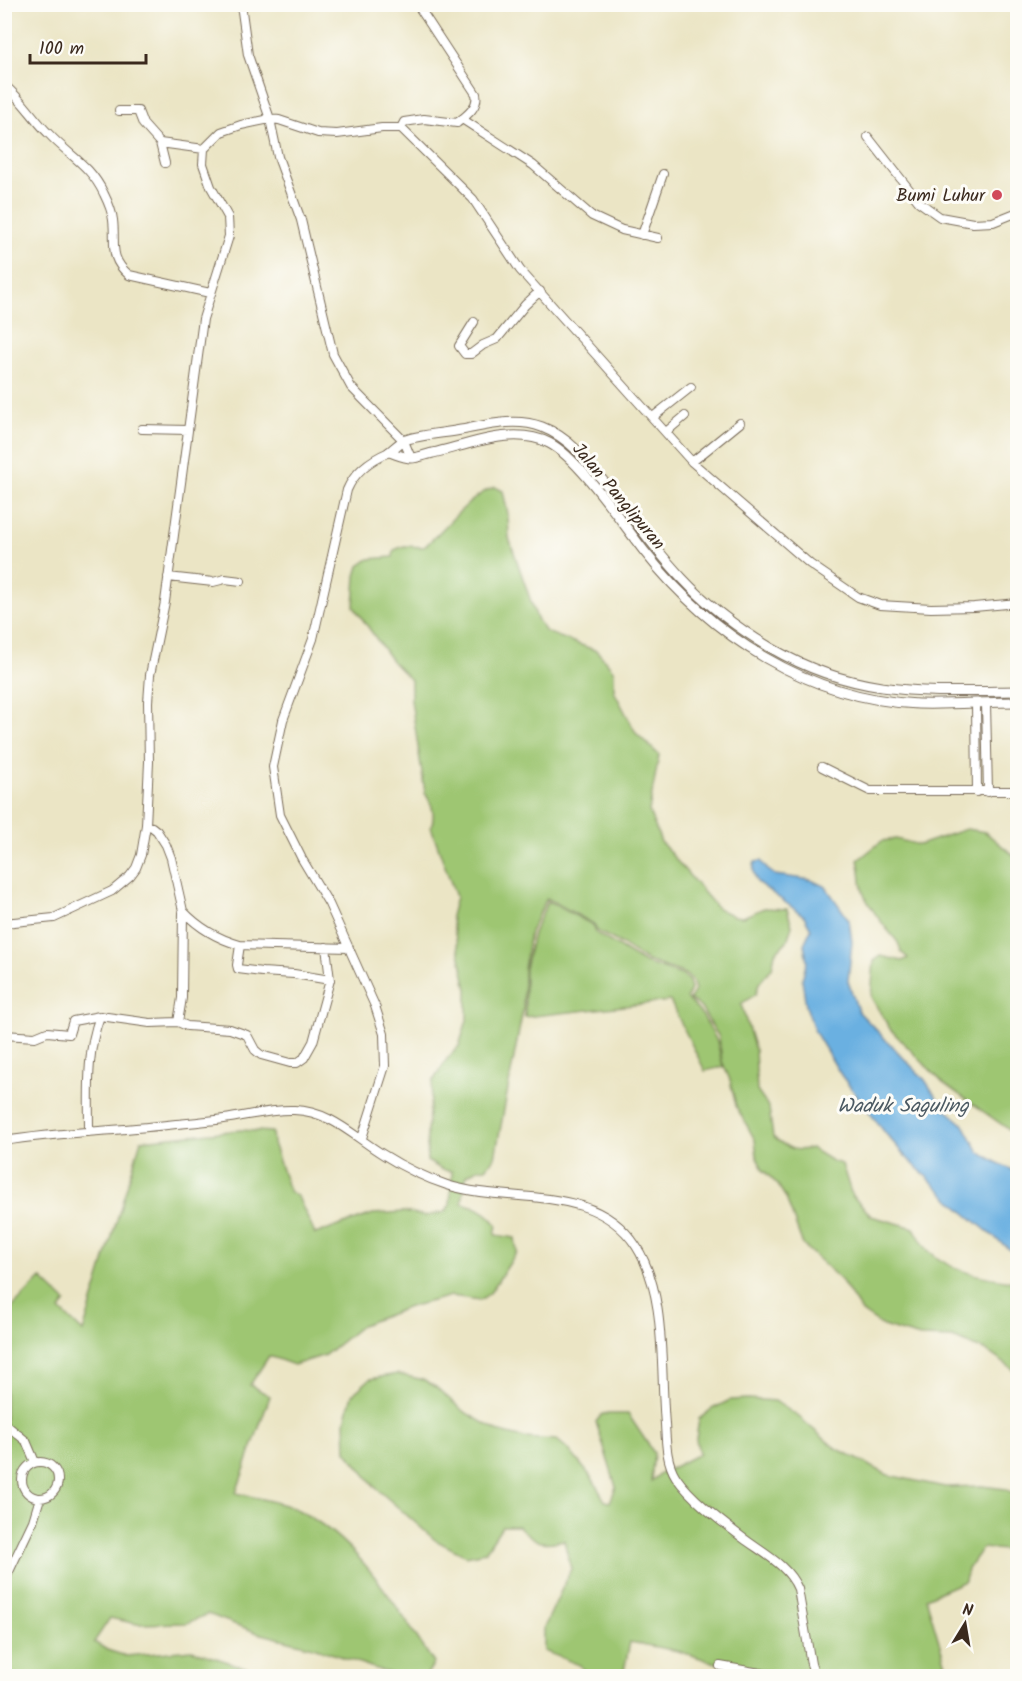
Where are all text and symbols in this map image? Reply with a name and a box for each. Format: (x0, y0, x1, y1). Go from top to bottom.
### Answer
scale bar (30, 27, 146, 65)
text: 100 m (39, 35, 84, 64)
place label: Bumi Luhur (896, 182, 986, 211)
marker: Bumi Luhur (990, 188, 1004, 202)
street label: Jalan Panglipuran (564, 437, 672, 557)
water label: Waduk Saguling (838, 1091, 970, 1123)
north arrow (935, 1594, 995, 1654)
text: N (960, 1598, 975, 1624)

